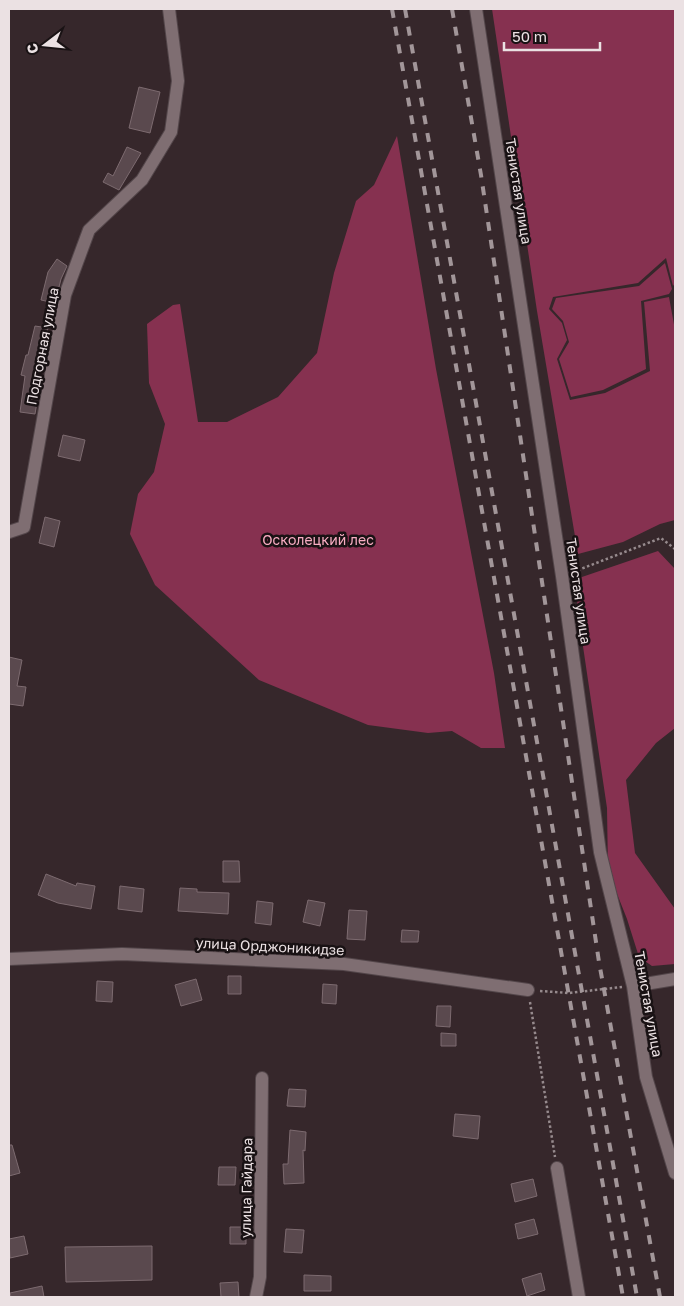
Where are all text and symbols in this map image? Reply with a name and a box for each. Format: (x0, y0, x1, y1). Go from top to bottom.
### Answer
north arrow (20, 20, 70, 70)
scale bar (504, 20, 600, 52)
text: 50 m (512, 27, 547, 45)
text: С (22, 42, 42, 56)
street label: Тенистая улица (502, 137, 536, 245)
street label: Подгорная улица (22, 286, 62, 406)
park label: Осколецкий лес (262, 531, 374, 548)
street label: Тенистая улица (563, 537, 595, 645)
street label: улица Орджоникидзе (195, 934, 345, 958)
street label: Тенистая улица (631, 950, 667, 1058)
street label: улица Гайдара (237, 1138, 255, 1238)

